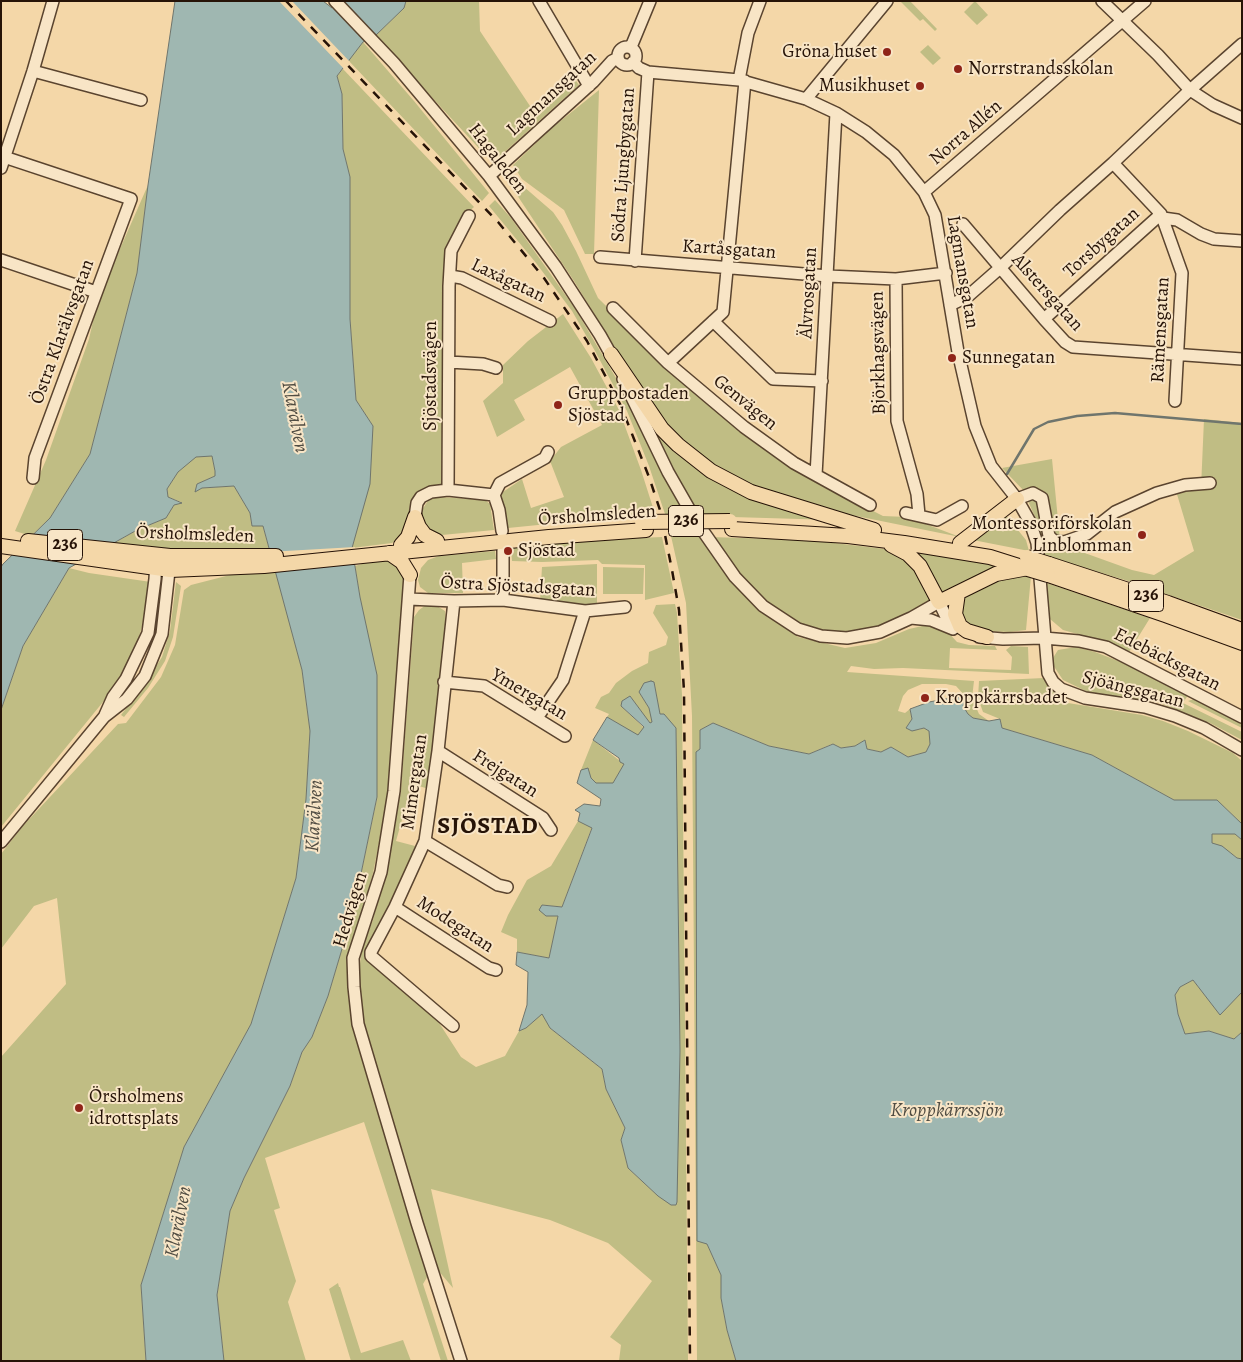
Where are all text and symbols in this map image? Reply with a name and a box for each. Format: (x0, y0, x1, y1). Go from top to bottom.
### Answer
place label: Gröna huset (782, 41, 877, 63)
marker: Gröna huset (881, 46, 893, 58)
street label: Lagmansgatan (502, 47, 602, 141)
place label: Norrstrandsskolan (968, 58, 1113, 80)
marker: Norrstrandsskolan (952, 63, 964, 75)
place label: Musikhuset (819, 75, 910, 97)
marker: Musikhuset (914, 80, 926, 92)
street label: Södra Ljungbygatan (607, 87, 641, 243)
street label: Norra Allén (925, 95, 1007, 171)
street label: Hagaleden (462, 119, 532, 199)
street label: Torsbygatan (1059, 203, 1145, 283)
street label: Lagmansgatan (941, 214, 983, 330)
street label: Kartåsgatan (681, 235, 777, 265)
street label: Älvrosgatan (795, 247, 823, 339)
street label: Alstersgatan (1006, 250, 1088, 336)
street label: Laxågatan (467, 254, 549, 308)
street label: Östra Klarälvsgatan (26, 256, 100, 408)
street label: Rämensgatan (1147, 276, 1175, 384)
street label: Björkhagsvägen (867, 291, 891, 415)
street label: Sjöstadsvägen (420, 321, 442, 431)
place label: Sunnegatan (962, 347, 1055, 369)
marker: Sunnegatan (946, 352, 958, 364)
street label: Genvägen (708, 370, 782, 436)
water label: Klarälven (275, 379, 313, 455)
place label: Gruppbostaden Sjöstad (568, 383, 689, 427)
marker: Gruppbostaden Sjöstad (552, 399, 564, 411)
street label: Örsholmsleden (537, 501, 657, 531)
road number: 236 (668, 506, 704, 536)
place label: Montessoriförskolan Linblomman (972, 513, 1132, 557)
street label: Örsholmsleden (136, 522, 254, 548)
marker: Montessoriförskolan Linblomman (1136, 529, 1148, 541)
road number: 236 (48, 530, 82, 560)
place label: Sjöstad (518, 540, 575, 562)
marker: Sjöstad (502, 545, 514, 557)
street label: Östra Sjöstadsgatan (440, 572, 596, 602)
road number: 236 (1128, 580, 1164, 612)
street label: Edebäcksgatan (1110, 623, 1224, 697)
street label: Ymergatan (487, 664, 571, 726)
street label: Sjöängsgatan (1080, 666, 1186, 714)
place label: Kroppkärrsbadet (935, 687, 1067, 709)
marker: Kroppkärrsbadet (919, 692, 931, 704)
street label: Mimergatan (397, 733, 433, 831)
street label: Frejgatan (468, 745, 542, 803)
water label: Klarälven (301, 779, 329, 853)
district label: SJÖSTAD (436, 813, 540, 841)
street label: Hedvägen (329, 869, 373, 951)
street label: Modegatan (412, 892, 498, 958)
place label: Örsholmens idrottsplats (89, 1086, 184, 1130)
water label: Kroppkärrssjön (890, 1099, 1004, 1123)
marker: Örsholmens idrottsplats (73, 1102, 85, 1114)
water label: Klarälven (160, 1184, 198, 1260)

